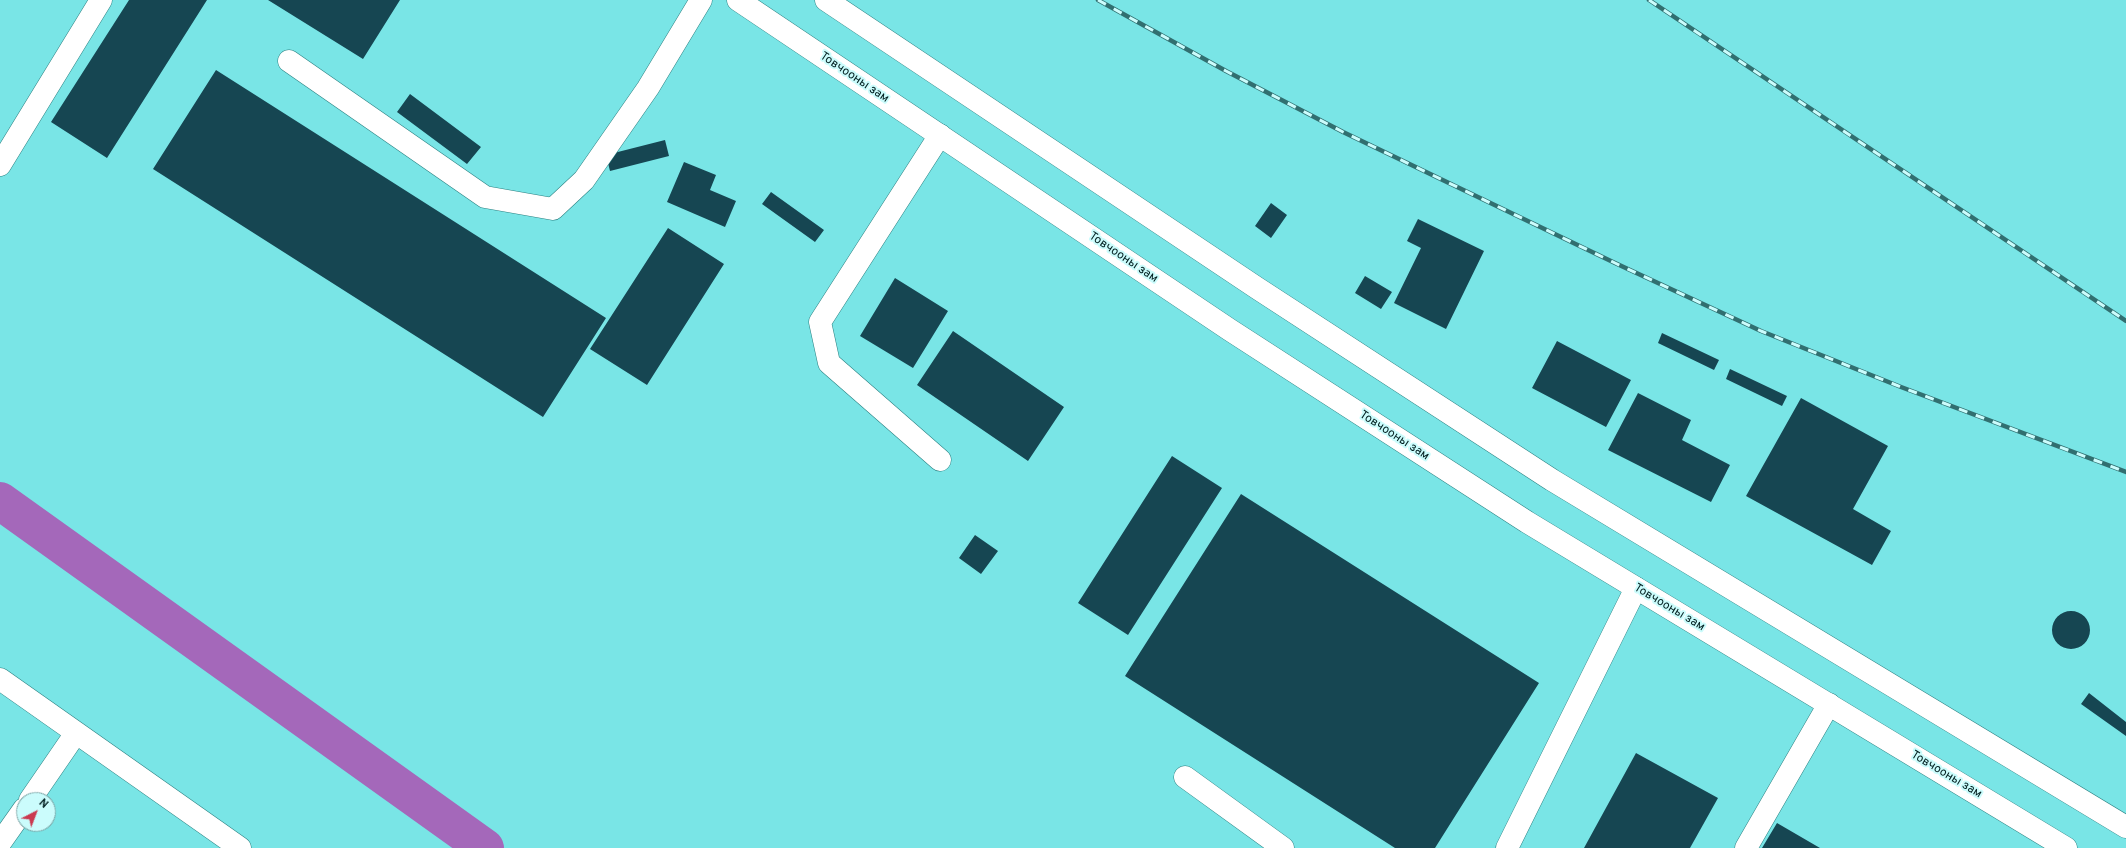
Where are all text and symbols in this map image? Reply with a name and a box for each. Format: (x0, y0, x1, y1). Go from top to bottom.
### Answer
street label: Товчооны зам (817, 50, 891, 106)
street label: Товчооны зам (1086, 230, 1160, 286)
street label: Товчооны зам (1356, 408, 1432, 464)
street label: Товчооны зам (1631, 581, 1707, 635)
street label: Товчооны зам (1908, 748, 1984, 802)
north arrow (16, 792, 56, 832)
text: N (36, 796, 51, 812)

